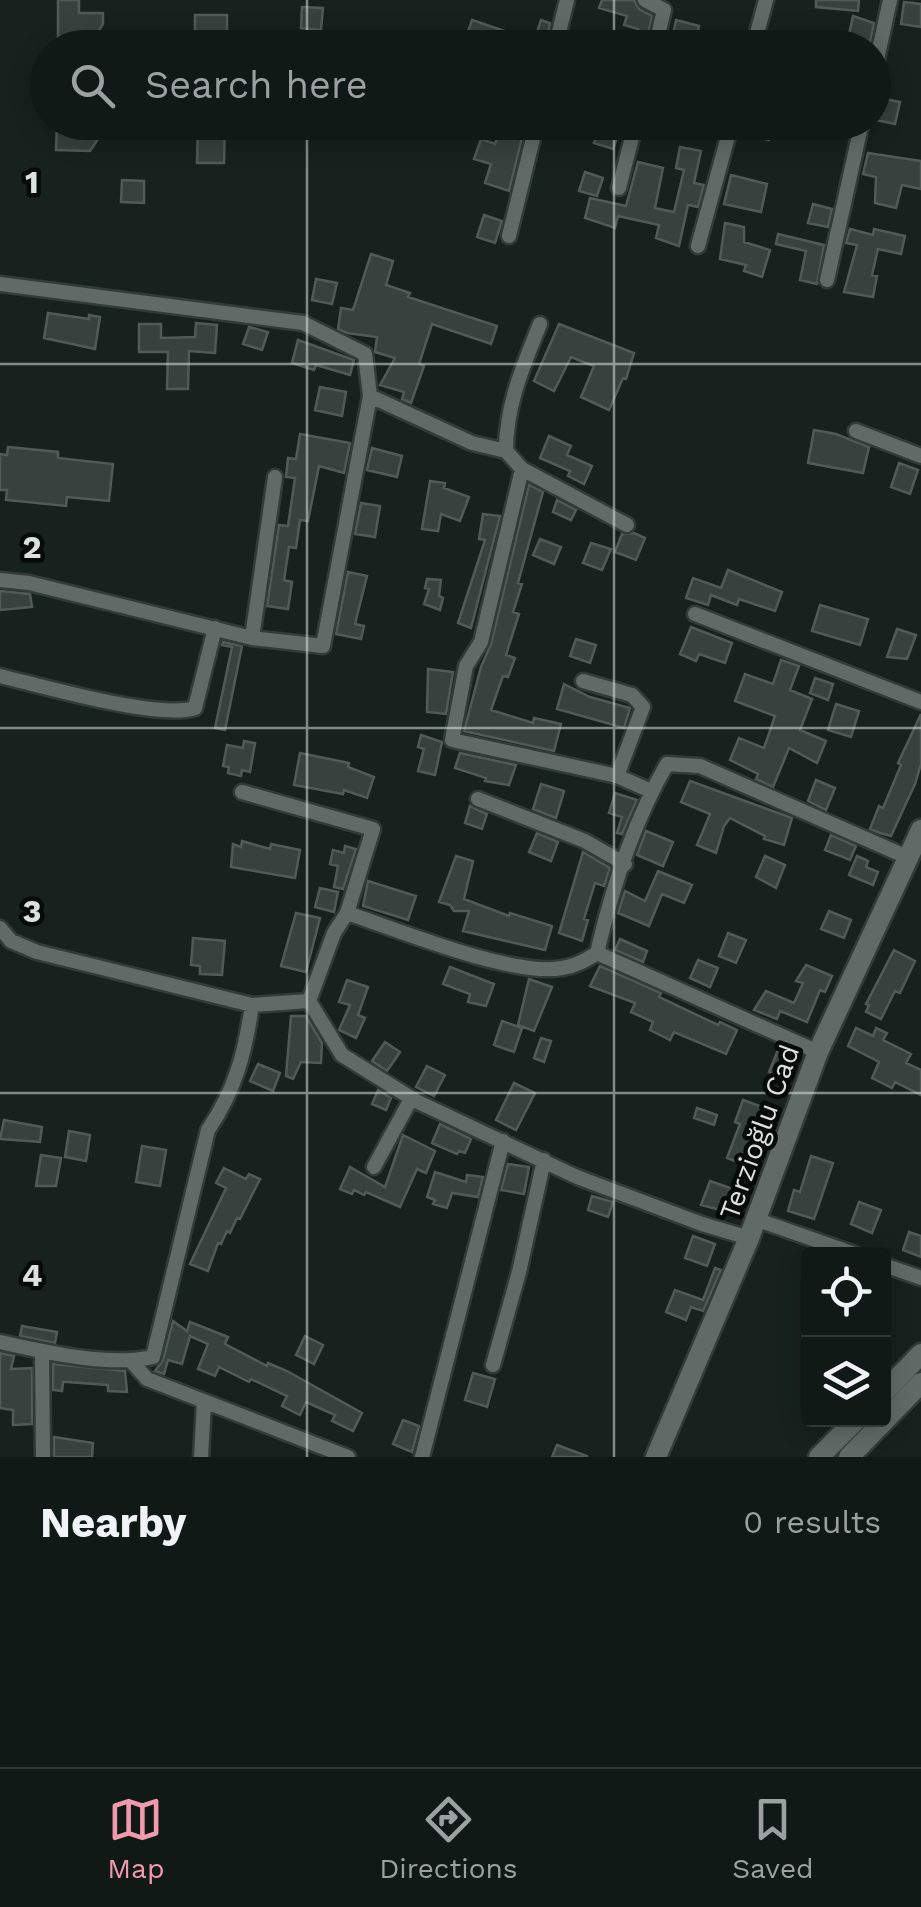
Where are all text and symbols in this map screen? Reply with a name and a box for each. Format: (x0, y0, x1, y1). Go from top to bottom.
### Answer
search box (30, 30, 891, 140)
icon: search (65, 58, 120, 113)
text: Search here (145, 63, 368, 107)
text: 1 (25, 163, 39, 201)
text: 2 (22, 528, 42, 566)
text: 3 (23, 892, 41, 930)
street label: Terzioğlu Cad (713, 1040, 806, 1224)
map controls (801, 1247, 891, 1427)
button: locate (801, 1247, 891, 1337)
text: 4 (22, 1256, 42, 1294)
button: layers (801, 1337, 891, 1427)
text: Nearby (40, 1498, 187, 1547)
text: 0 results (743, 1503, 881, 1541)
tab: Map (107, 1792, 165, 1885)
tab: Directions (379, 1792, 518, 1885)
tab: Saved (732, 1792, 814, 1885)

